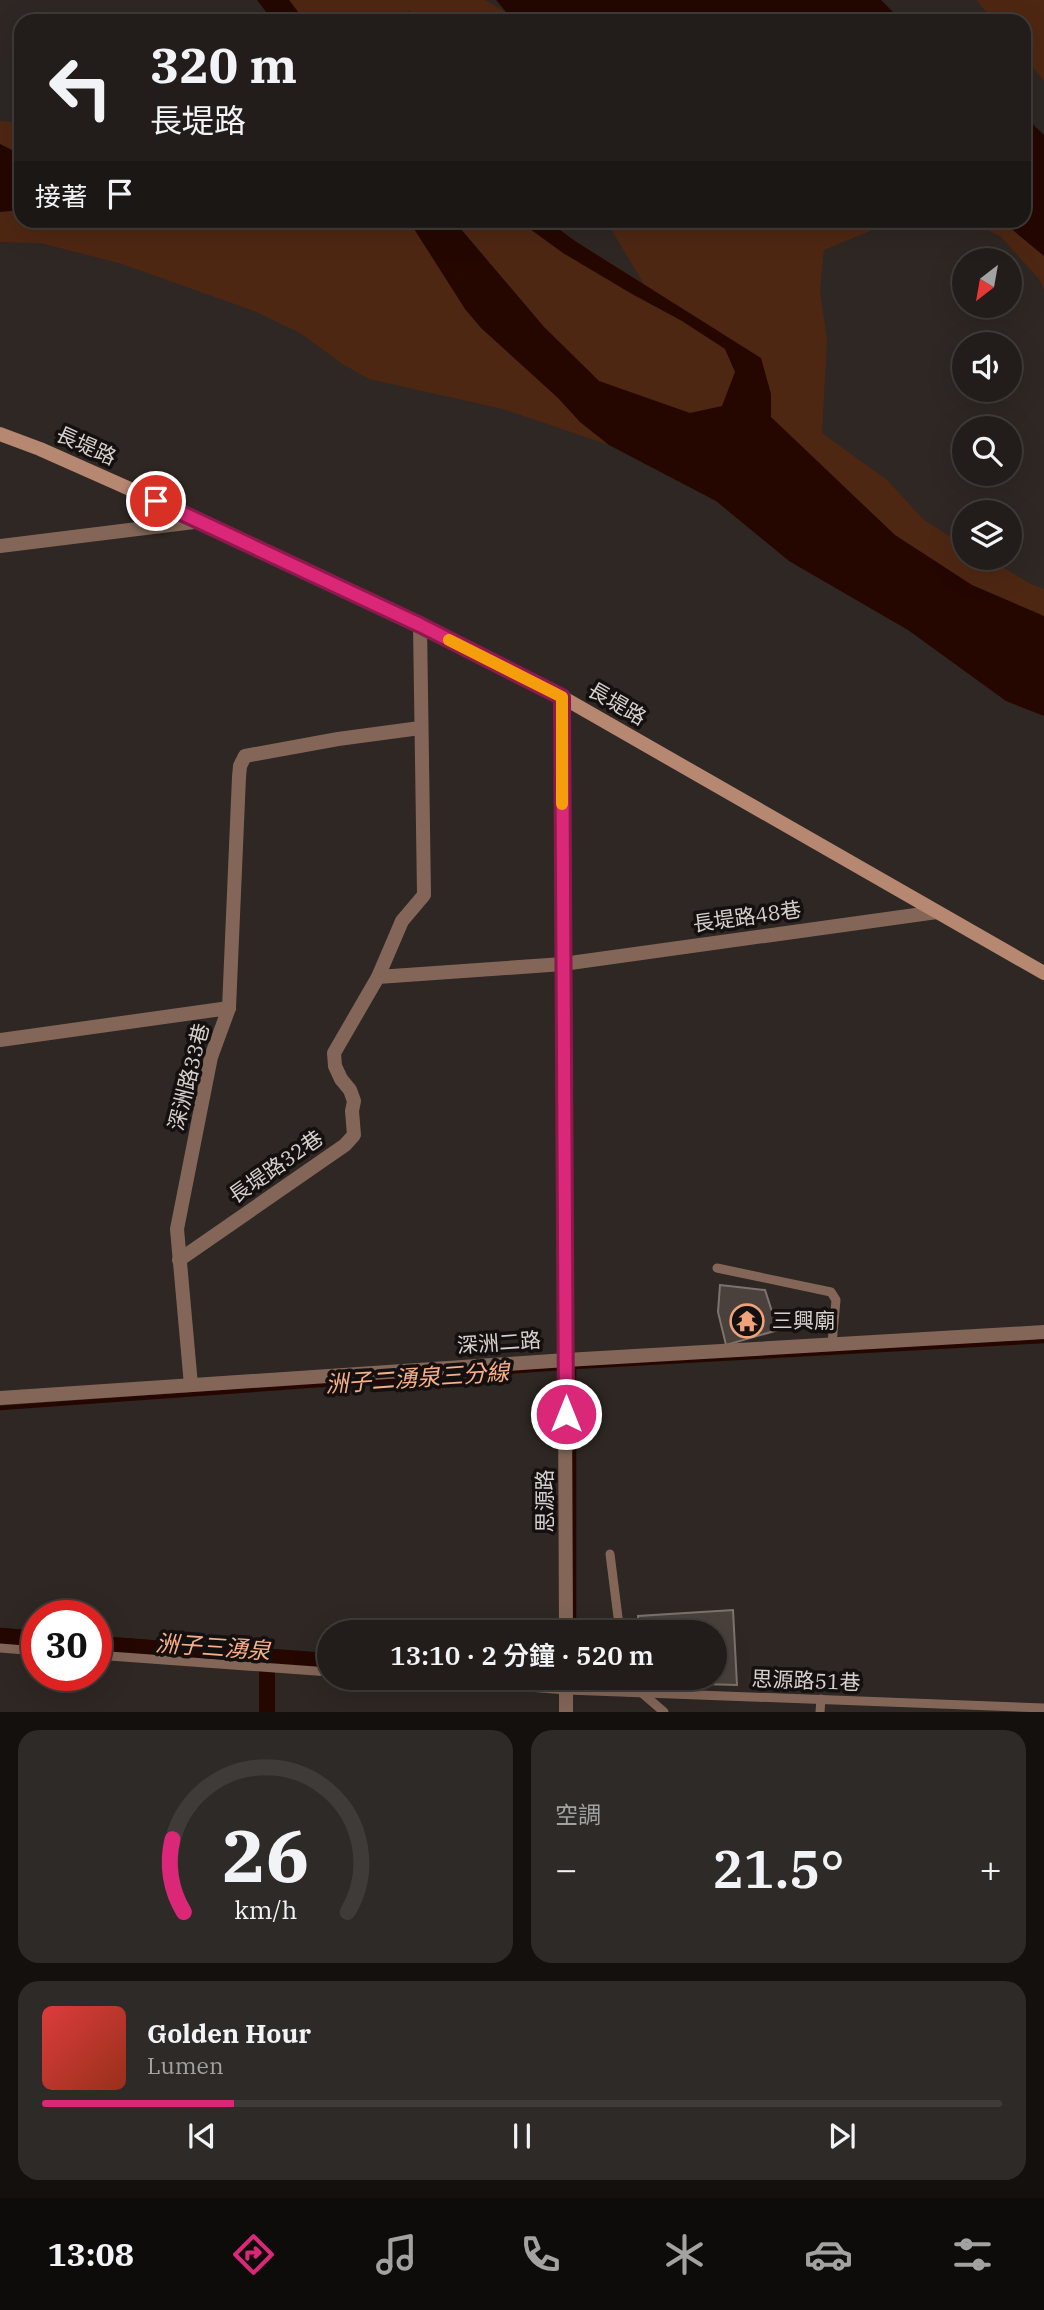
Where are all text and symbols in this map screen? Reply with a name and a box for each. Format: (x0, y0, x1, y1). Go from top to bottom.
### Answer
text: 320 m (150, 33, 297, 96)
icon: left (35, 42, 126, 133)
text: 長堤路 (150, 99, 246, 141)
icon: arrive (101, 175, 139, 213)
text: 接著 (35, 179, 87, 213)
north arrow (952, 248, 1022, 318)
map controls (952, 248, 1022, 570)
button: sound (952, 332, 1022, 402)
button: search (952, 416, 1022, 486)
street label: 長堤路 (52, 419, 121, 471)
pin (126, 471, 186, 531)
icon: arrive (137, 482, 175, 520)
button: layers (952, 500, 1022, 570)
street label: 長堤路 (583, 675, 652, 731)
street label: 長堤路48巷 (691, 895, 803, 937)
street label: 深洲路33巷 (161, 1020, 215, 1133)
street label: 長堤路32巷 (223, 1123, 328, 1209)
temple icon: 三興廟 (728, 1302, 766, 1340)
place label: 三興廟 (772, 1306, 835, 1334)
street label: 深洲二路 (456, 1325, 542, 1359)
water label: 洲子二湧泉三分線 (324, 1355, 513, 1398)
position arrow (529, 1377, 603, 1451)
street label: 思源路 (530, 1470, 558, 1533)
speed limit sign: 30 (21, 1600, 112, 1691)
water label: 洲子三湧泉 (155, 1627, 272, 1665)
text: 13:10 · 2 分鐘 · 520 m (390, 1638, 654, 1672)
street label: 思源路51巷 (751, 1664, 861, 1696)
text: 空調 (555, 1799, 601, 1829)
text: 26 (222, 1808, 309, 1903)
text: 21.5° (712, 1835, 845, 1902)
text: − (555, 1844, 578, 1893)
text: + (979, 1844, 1002, 1893)
text: km/h (234, 1893, 297, 1926)
text: Golden Hour (147, 2016, 311, 2050)
text: Lumen (147, 2050, 224, 2080)
icon: previous (183, 2117, 221, 2155)
icon: pause (503, 2117, 541, 2155)
icon: next (823, 2117, 861, 2155)
icon: directions (229, 2230, 278, 2279)
icon: music (372, 2230, 421, 2279)
icon: phone (516, 2230, 565, 2279)
icon: climate (660, 2230, 709, 2279)
icon: car (804, 2230, 853, 2279)
icon: filters (948, 2230, 997, 2279)
text: 13:08 (47, 2233, 134, 2275)

